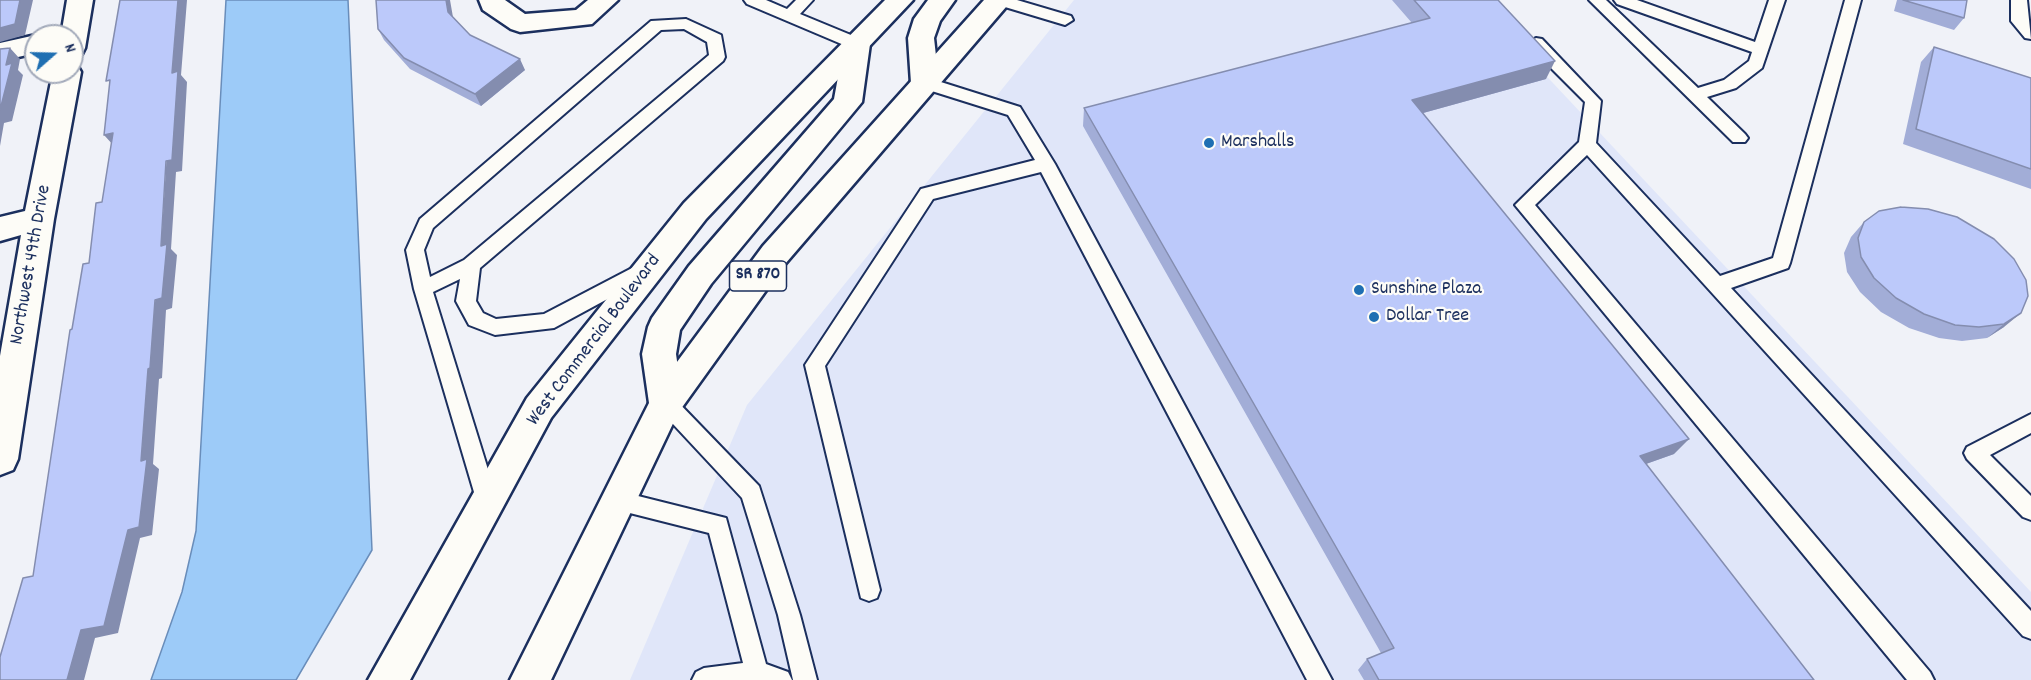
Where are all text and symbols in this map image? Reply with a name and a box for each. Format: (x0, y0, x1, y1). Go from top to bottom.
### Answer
north arrow (24, 24, 84, 84)
text: N (57, 41, 82, 56)
place label: Marshalls (1221, 131, 1294, 155)
marker: Marshalls (1202, 136, 1216, 150)
street label: Northwest 49th Drive (6, 183, 58, 347)
street label: West Commercial Boulevard (523, 250, 667, 432)
road number: SR 870 (730, 261, 786, 291)
place label: Sunshine Plaza (1371, 278, 1482, 302)
marker: Sunshine Plaza (1352, 283, 1366, 297)
place label: Dollar Tree (1386, 305, 1469, 329)
marker: Dollar Tree (1367, 310, 1381, 324)

